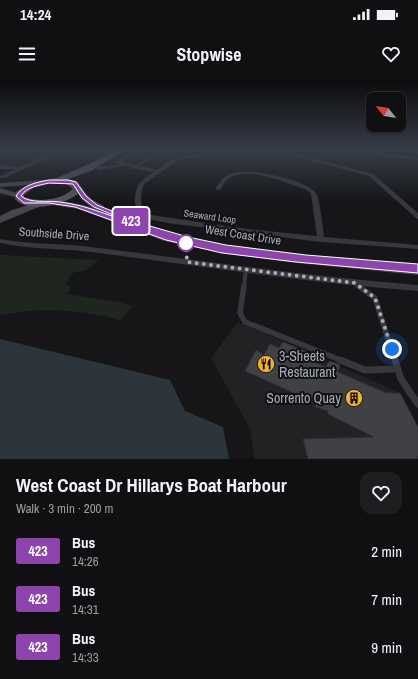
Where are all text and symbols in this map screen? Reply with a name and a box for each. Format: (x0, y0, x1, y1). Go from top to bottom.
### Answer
text: 14:24 (20, 4, 51, 25)
text: Stopwise (177, 42, 241, 67)
icon: menu (16, 43, 38, 65)
icon: heart (380, 43, 402, 65)
north arrow (366, 92, 406, 132)
map controls (366, 92, 406, 132)
street label: Seaward Loop (183, 206, 237, 227)
line badge: 423 (108, 208, 154, 234)
text: 423 (121, 212, 141, 230)
street label: West Coast Drive (204, 221, 282, 249)
street label: Southside Drive (18, 224, 90, 244)
unlabelled marker (177, 234, 195, 252)
your location (382, 339, 402, 359)
place label: 3-Sheets Restaurant (279, 347, 335, 381)
restaurant icon: 3-Sheets Restaurant (256, 354, 276, 374)
building icon: Sorrento Quay (344, 388, 364, 408)
place label: Sorrento Quay (266, 389, 341, 407)
text: West Coast Dr Hillarys Boat Harbour (16, 472, 287, 498)
button: heart (360, 472, 402, 514)
text: Walk · 3 min · 200 m (16, 500, 113, 517)
text: Bus (72, 532, 95, 553)
text: 2 min (371, 541, 402, 562)
text: 423 (28, 542, 48, 560)
text: 14:26 (72, 553, 99, 570)
text: Bus (72, 580, 95, 601)
text: 7 min (371, 589, 402, 610)
text: 423 (28, 590, 48, 608)
text: 14:31 (72, 601, 99, 618)
text: Bus (72, 628, 95, 649)
text: 9 min (371, 637, 402, 658)
text: 423 (28, 638, 48, 656)
text: 14:33 (72, 649, 99, 666)

